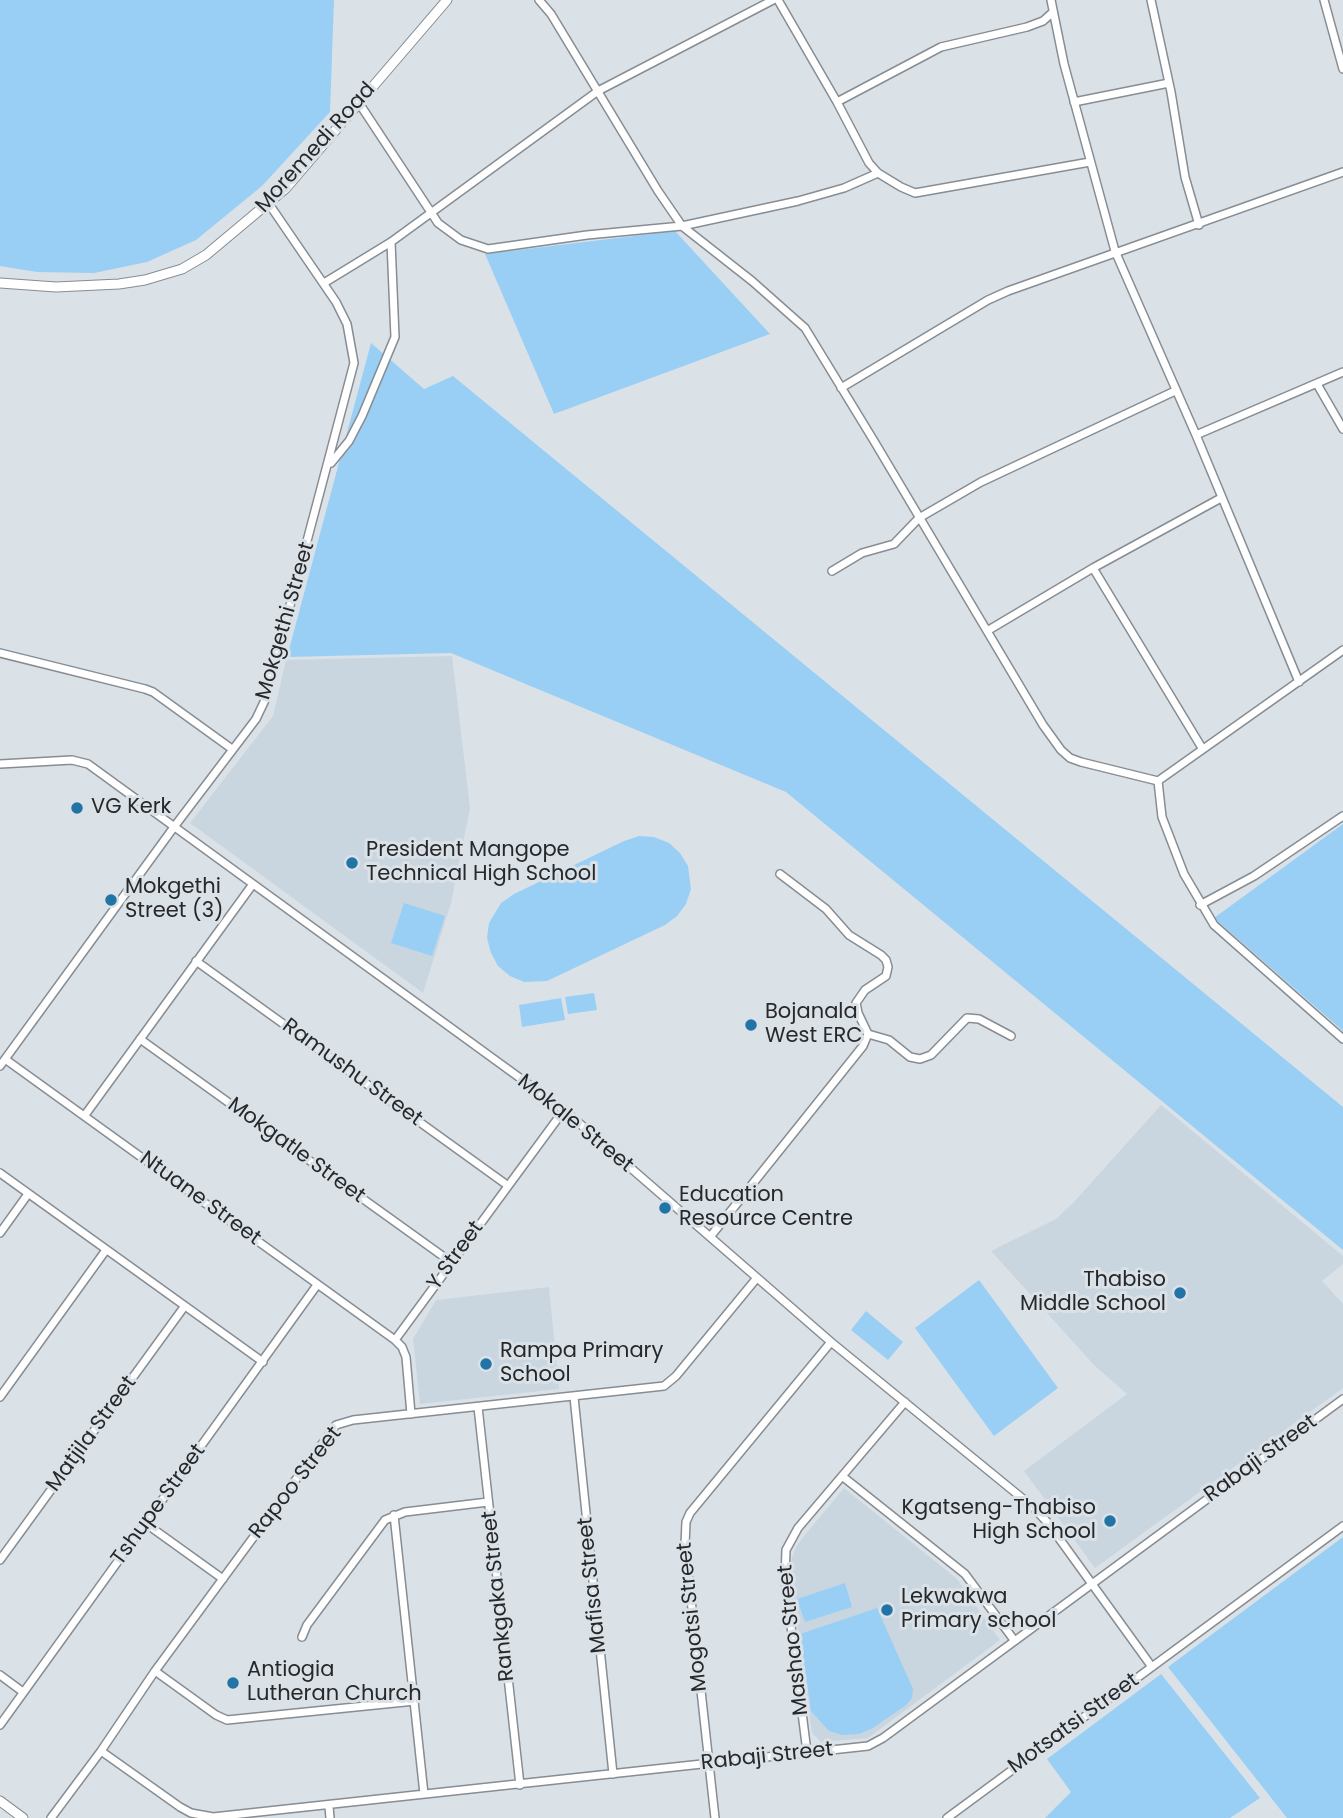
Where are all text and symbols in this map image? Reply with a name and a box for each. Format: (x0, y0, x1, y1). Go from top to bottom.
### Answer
street label: Moremedi Road (251, 78, 381, 218)
street label: Mokgethi Street (251, 539, 321, 703)
place label: VG Kerk (91, 795, 171, 821)
marker: VG Kerk (69, 800, 85, 816)
place label: President Mangope Technical High School (366, 838, 596, 888)
marker: President Mangope Technical High School (344, 855, 360, 871)
place label: Mokgethi Street (3) (125, 875, 224, 925)
marker: Mokgethi Street (3) (103, 892, 119, 908)
place label: Bojanala West ERC (765, 1000, 862, 1050)
street label: Ramushu Street (277, 1014, 427, 1132)
marker: Bojanala West ERC (743, 1017, 759, 1033)
street label: Mokale Street (512, 1070, 638, 1178)
street label: Mokgatle Street (222, 1093, 370, 1209)
street label: Ntuane Street (135, 1147, 265, 1251)
place label: Education Resource Centre (679, 1183, 853, 1233)
marker: Education Resource Centre (657, 1200, 673, 1216)
street label: Y Street (422, 1216, 490, 1296)
place label: Thabiso Middle School (1020, 1268, 1166, 1318)
marker: Thabiso Middle School (1172, 1285, 1188, 1301)
place label: Rampa Primary School (500, 1339, 663, 1389)
marker: Rampa Primary School (478, 1356, 494, 1372)
street label: Matjila Street (42, 1371, 142, 1497)
street label: Rabaji Street (1200, 1410, 1322, 1508)
street label: Rapoo Street (244, 1422, 348, 1544)
street label: Tshupe Street (107, 1440, 211, 1570)
place label: Kgatseng-Thabiso High School (901, 1496, 1096, 1546)
street label: Rankgaka Street (477, 1509, 521, 1683)
marker: Kgatseng-Thabiso High School (1102, 1513, 1118, 1529)
street label: Mafisa Street (573, 1516, 613, 1654)
street label: Mogotsi Street (673, 1541, 713, 1693)
street label: Mashao Street (774, 1563, 814, 1717)
place label: Lekwakwa Primary school (901, 1585, 1056, 1635)
marker: Lekwakwa Primary school (879, 1602, 895, 1618)
place label: Antiogia Lutheran Church (247, 1658, 422, 1708)
street label: Motsatsi Street (1004, 1668, 1144, 1780)
marker: Antiogia Lutheran Church (225, 1675, 241, 1691)
street label: Rabaji Street (700, 1738, 834, 1776)

